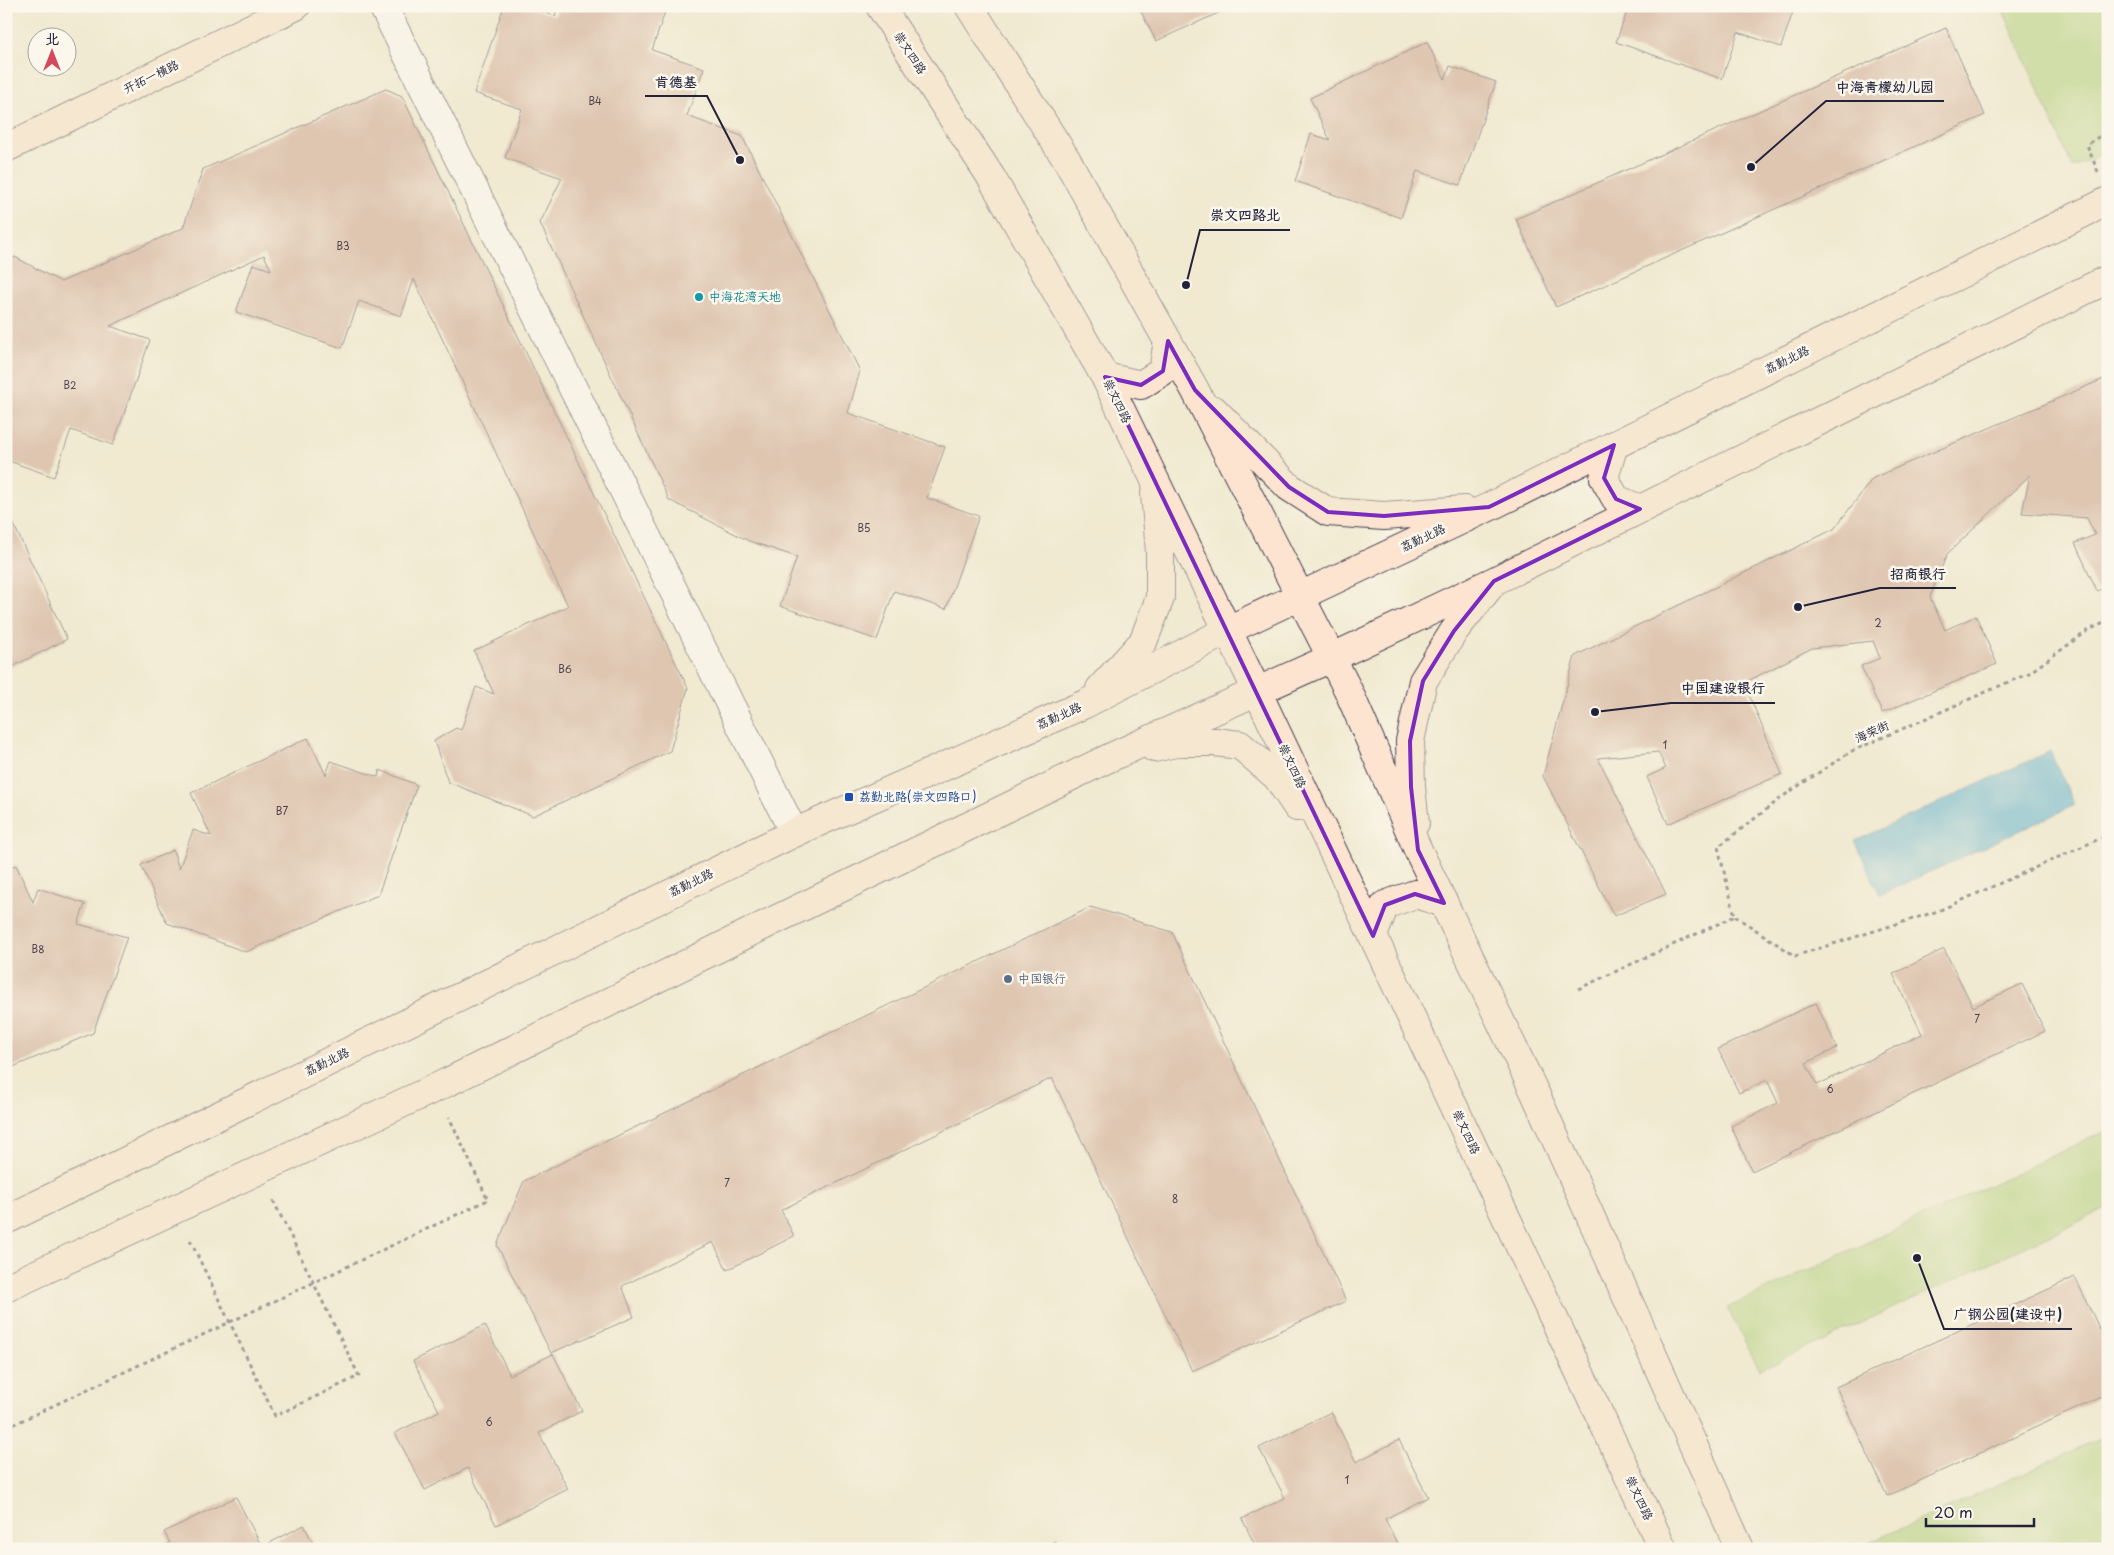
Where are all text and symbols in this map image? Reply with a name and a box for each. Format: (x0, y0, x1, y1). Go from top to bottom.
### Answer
street label: 崇文四路 (890, 27, 931, 77)
north arrow (28, 28, 78, 78)
text: 北 (45, 28, 59, 49)
street label: 开拓一横路 (120, 55, 181, 97)
callout: 肯德基 (645, 67, 707, 96)
text: 肯德基 (655, 71, 697, 92)
callout: 中海青檬幼儿园 (1826, 72, 1944, 101)
text: 中海青檬幼儿园 (1836, 76, 1934, 97)
house number: B4 (588, 93, 602, 108)
callout: 崇文四路北 (1200, 201, 1290, 230)
text: 崇文四路北 (1210, 204, 1280, 225)
house number: B3 (336, 238, 350, 253)
place label: 中海花湾天地 (709, 287, 781, 305)
marker: 中海花湾天地 (693, 291, 705, 303)
street label: 荔勤北路 (1761, 340, 1812, 378)
street label: 崇文四路 (1099, 375, 1137, 426)
house number: B2 (63, 377, 77, 392)
street label: 荔勤北路 (1397, 519, 1448, 555)
house number: B5 (857, 520, 871, 535)
callout: 招商银行 (1880, 559, 1956, 588)
text: 招商银行 (1890, 563, 1946, 584)
house number: 2 (1874, 615, 1882, 630)
house number: B6 (558, 661, 572, 676)
callout: 中国建设银行 (1671, 674, 1775, 703)
text: 中国建设银行 (1681, 677, 1765, 698)
street label: 荔勤北路 (1033, 697, 1084, 733)
street label: 海荣街 (1851, 716, 1892, 747)
house number: 1 (1663, 737, 1667, 752)
street label: 崇文四路 (1275, 740, 1311, 791)
place label: 荔勤北路(崇文四路口) (859, 787, 976, 805)
marker: 荔勤北路(崇文四路口) (843, 791, 855, 803)
house number: B7 (276, 803, 288, 818)
street label: 荔勤北路 (665, 863, 716, 901)
house number: B8 (32, 941, 44, 956)
place label: 中国银行 (1018, 969, 1066, 987)
marker: 中国银行 (1002, 973, 1014, 985)
house number: 7 (1974, 1011, 1980, 1026)
street label: 荔勤北路 (301, 1042, 352, 1080)
house number: 6 (1826, 1081, 1834, 1096)
street label: 崇文四路 (1449, 1106, 1485, 1157)
house number: 7 (724, 1175, 730, 1190)
house number: 8 (1172, 1191, 1178, 1206)
callout: 广钢公园(建设中) (1944, 1300, 2072, 1329)
text: 广钢公园(建设中) (1954, 1303, 2062, 1324)
house number: 6 (485, 1414, 493, 1429)
house number: 1 (1345, 1472, 1349, 1487)
street label: 崇文四路 (1622, 1472, 1658, 1523)
scale bar (1926, 1495, 2034, 1527)
text: 20 m (1934, 1500, 1973, 1523)

